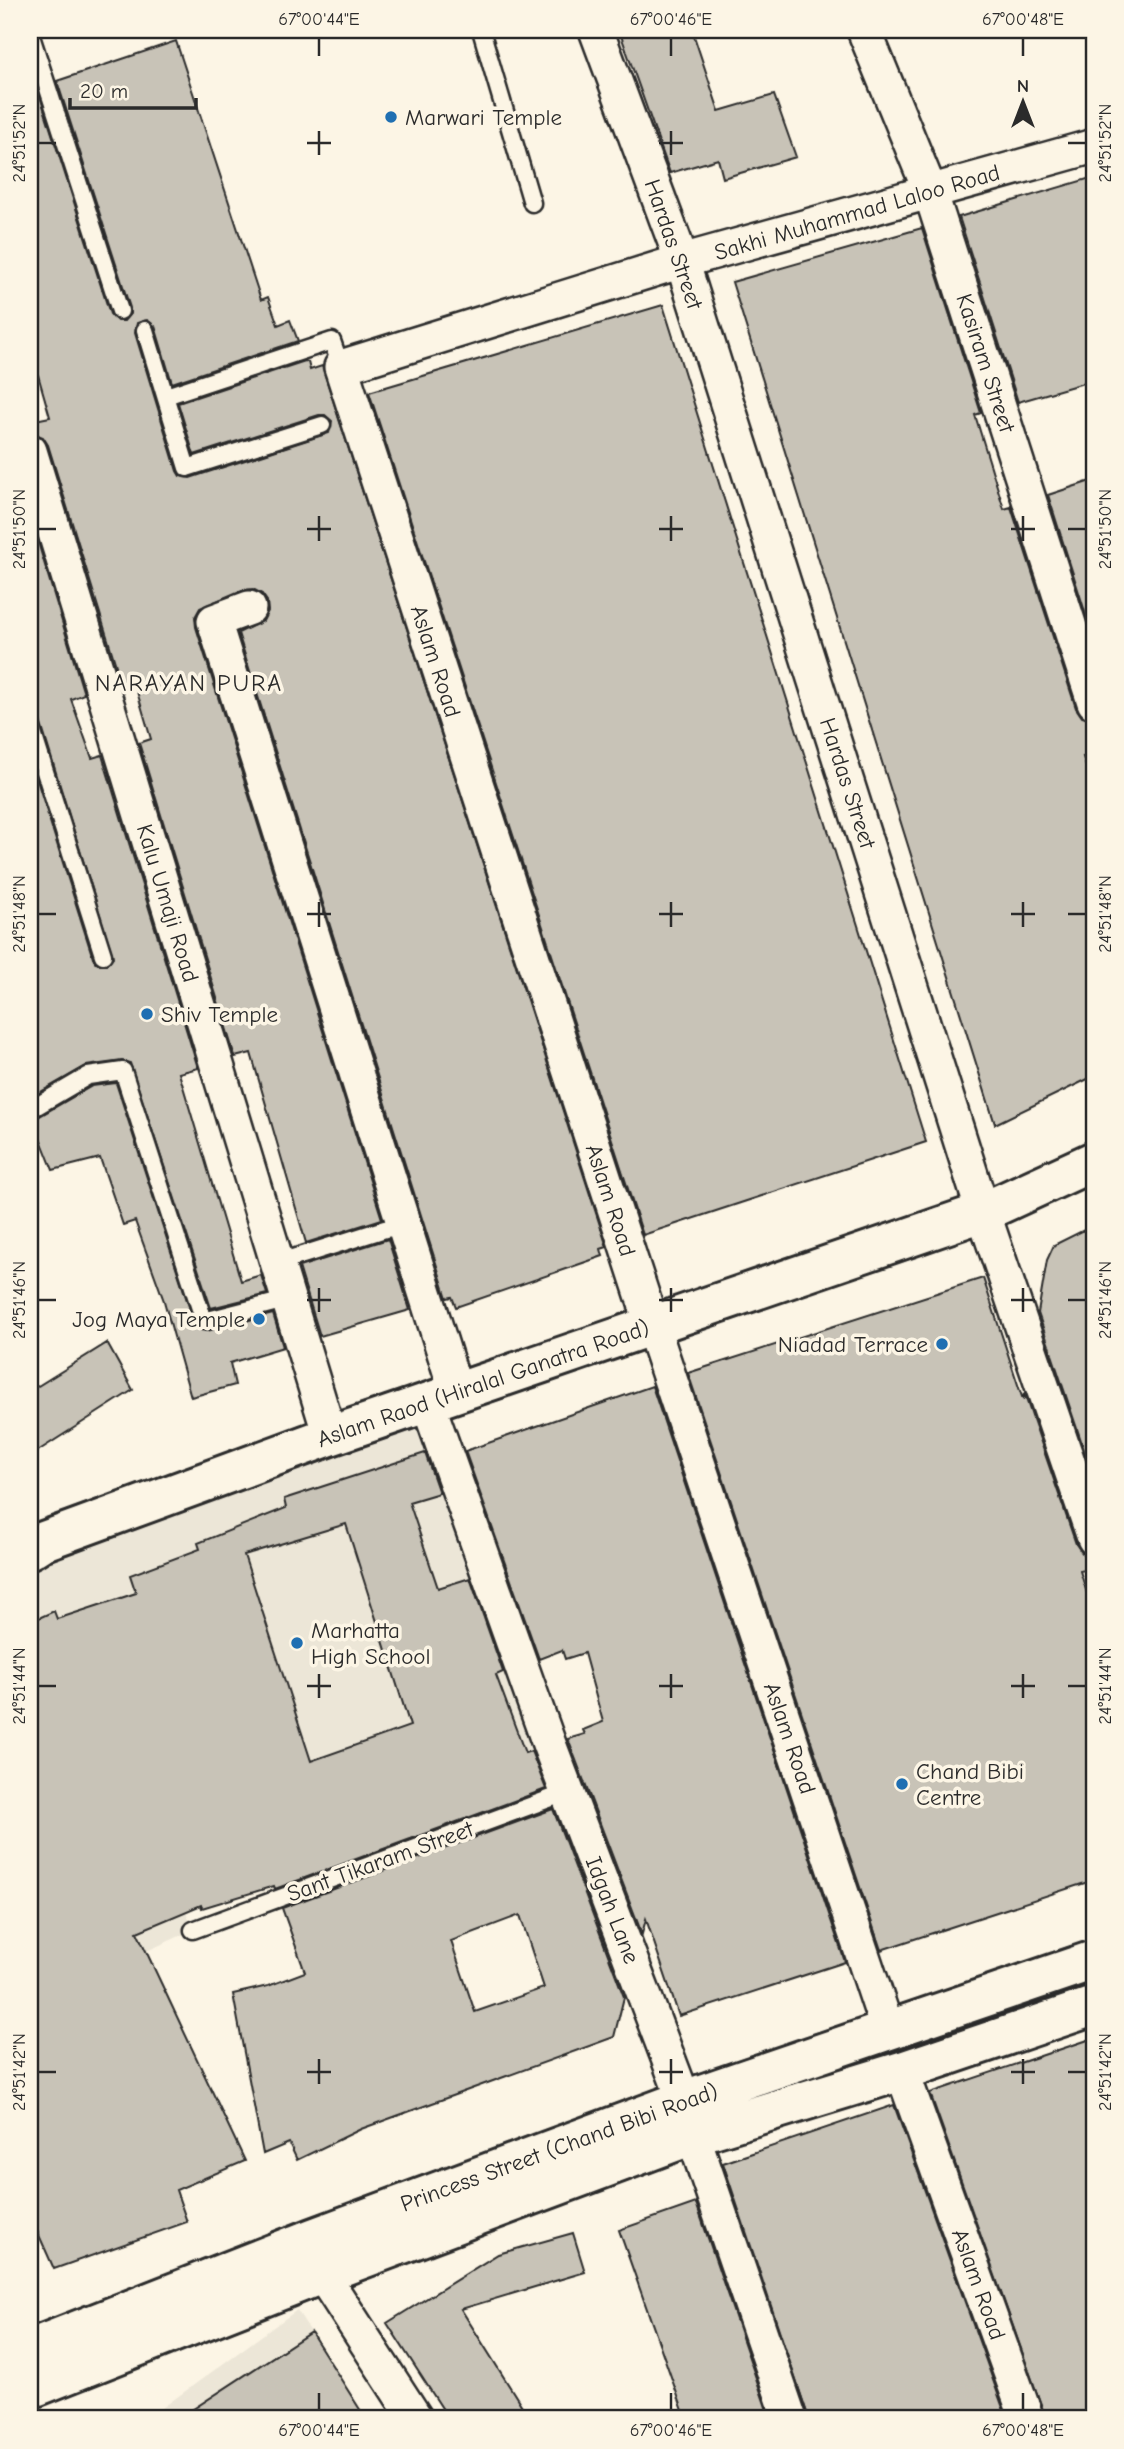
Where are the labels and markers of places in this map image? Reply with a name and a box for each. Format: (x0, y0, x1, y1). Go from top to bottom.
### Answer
place label: Marwari Temple (405, 104, 562, 131)
marker: Marwari Temple (383, 109, 399, 125)
place label: Shiv Temple (161, 1001, 278, 1028)
marker: Shiv Temple (139, 1006, 155, 1022)
place label: Jog Maya Temple (72, 1306, 245, 1333)
marker: Jog Maya Temple (251, 1311, 267, 1327)
place label: Niadad Terrace (778, 1331, 928, 1358)
marker: Niadad Terrace (934, 1336, 950, 1352)
place label: Marhatta High School (311, 1617, 431, 1670)
marker: Marhatta High School (289, 1635, 305, 1651)
place label: Chand Bibi Centre (916, 1758, 1024, 1811)
marker: Chand Bibi Centre (894, 1776, 910, 1792)

